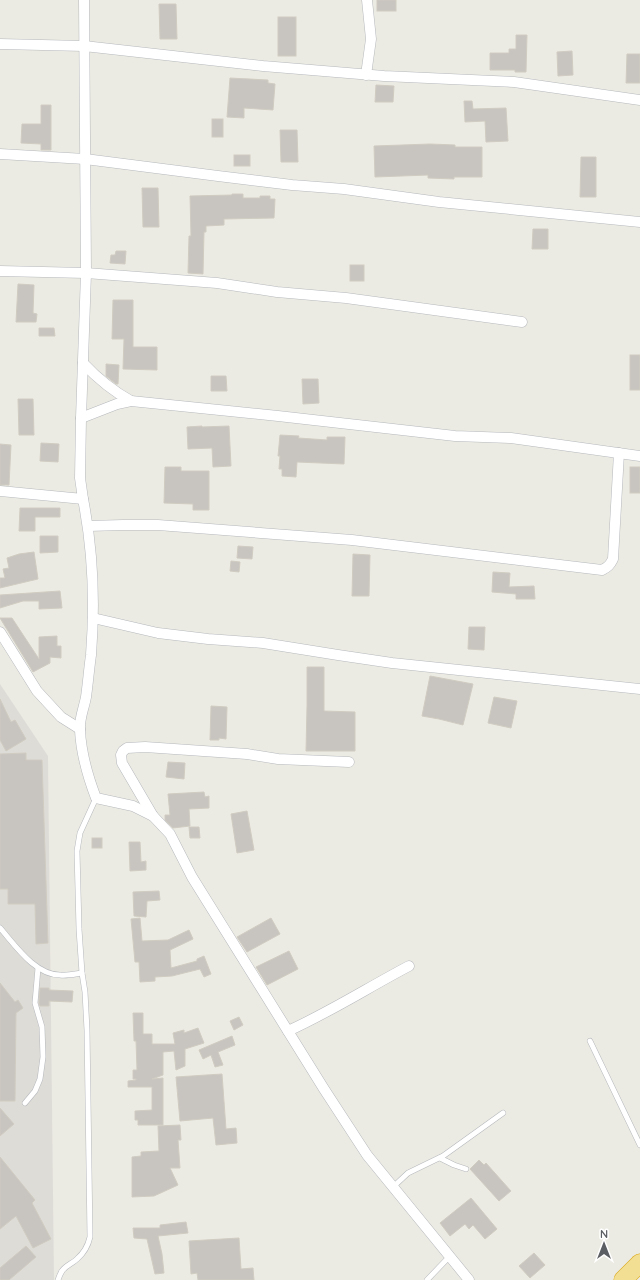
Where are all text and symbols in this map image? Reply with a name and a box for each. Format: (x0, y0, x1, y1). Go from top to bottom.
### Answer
north arrow (584, 1224, 624, 1264)
text: N (600, 1227, 608, 1241)

